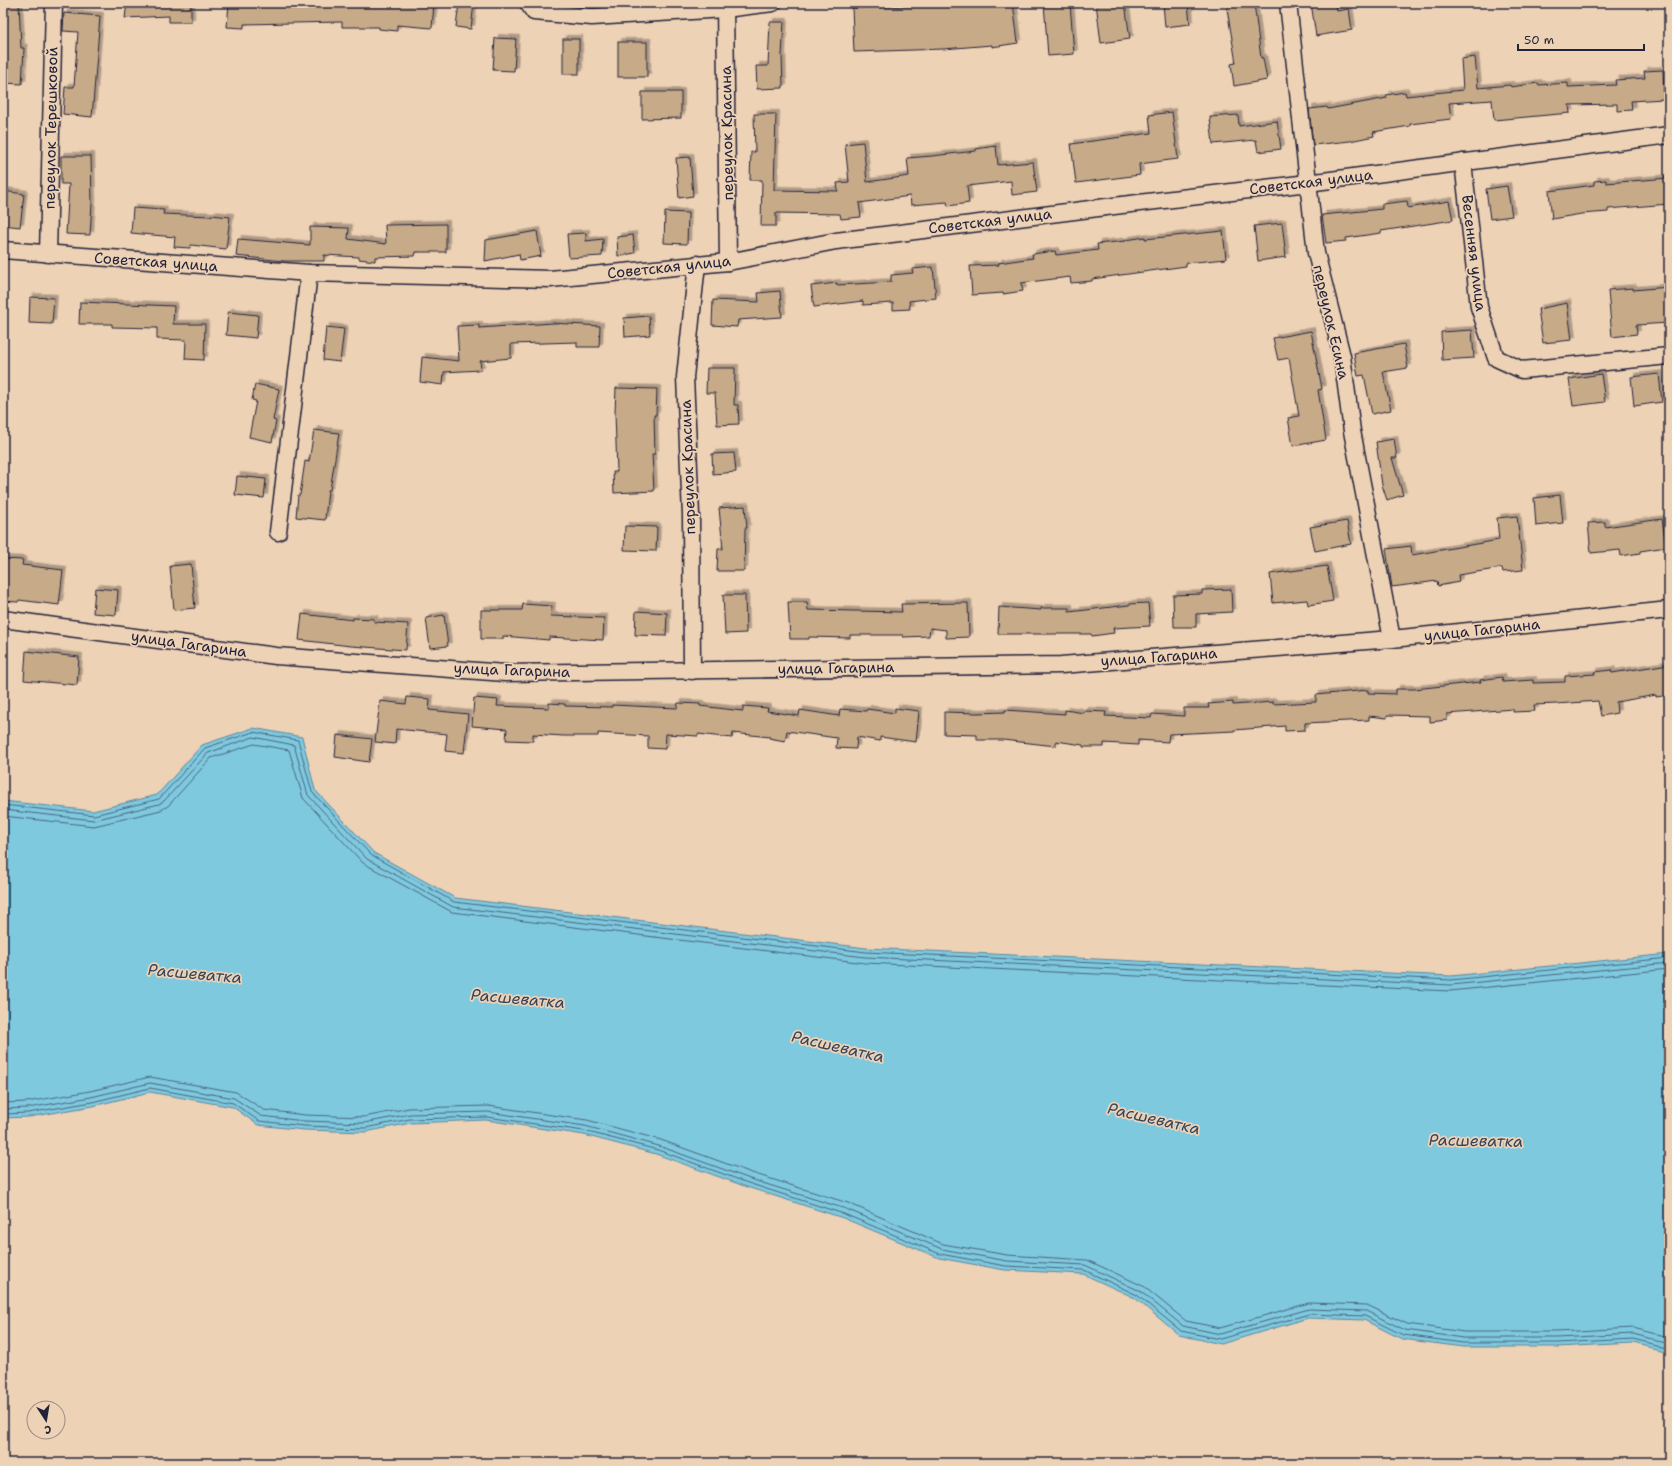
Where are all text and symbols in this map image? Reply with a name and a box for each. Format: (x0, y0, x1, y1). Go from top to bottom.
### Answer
scale bar (1518, 26, 1644, 52)
text: 50 m (1524, 32, 1554, 48)
street label: переулок Терешковой (40, 47, 62, 209)
street label: переулок Красина (716, 65, 738, 201)
street label: Советская улица (1248, 164, 1374, 199)
street label: Весенняя улица (1457, 194, 1491, 313)
street label: Советская улица (927, 203, 1053, 238)
street label: Советская улица (93, 248, 219, 276)
street label: Советская улица (606, 251, 732, 283)
street label: переулок Есина (1308, 263, 1354, 382)
street label: переулок Красина (676, 399, 700, 535)
street label: улица Гагарина (1423, 614, 1542, 646)
street label: улица Гагарина (130, 626, 249, 662)
street label: улица Гагарина (1100, 643, 1219, 671)
street label: улица Гагарина (777, 657, 895, 679)
street label: улица Гагарина (453, 658, 571, 682)
water label: Расшеватка (147, 959, 243, 988)
water label: Расшеватка (470, 984, 566, 1013)
water label: Расшеватка (790, 1026, 886, 1067)
water label: Расшеватка (1106, 1098, 1202, 1139)
water label: Расшеватка (1429, 1129, 1523, 1152)
north arrow (26, 1400, 66, 1440)
text: С (43, 1421, 53, 1437)

